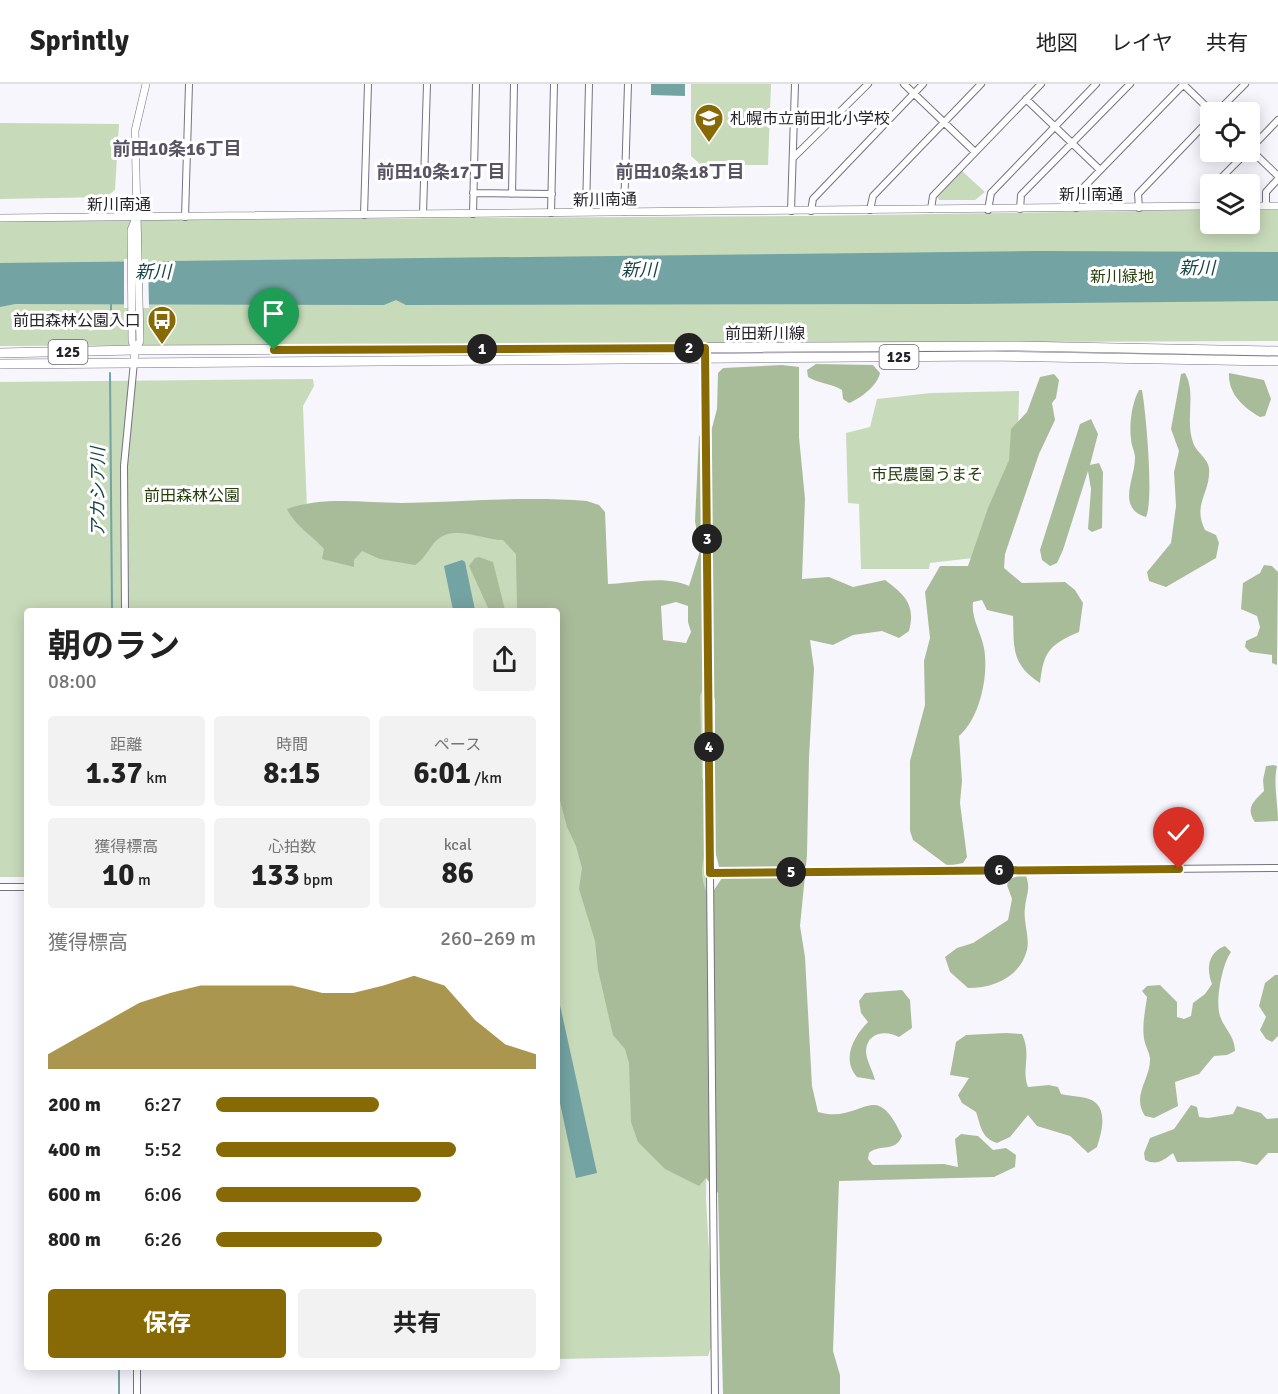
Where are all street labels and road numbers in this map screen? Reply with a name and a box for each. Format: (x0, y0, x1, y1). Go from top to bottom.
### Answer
street label: 新川南通 (1059, 185, 1123, 205)
street label: 新川南通 (573, 189, 637, 211)
street label: 新川南通 (87, 195, 151, 215)
street label: 前田新川線 (725, 324, 805, 344)
road number: 125 (48, 340, 88, 364)
road number: 125 (880, 345, 918, 369)

